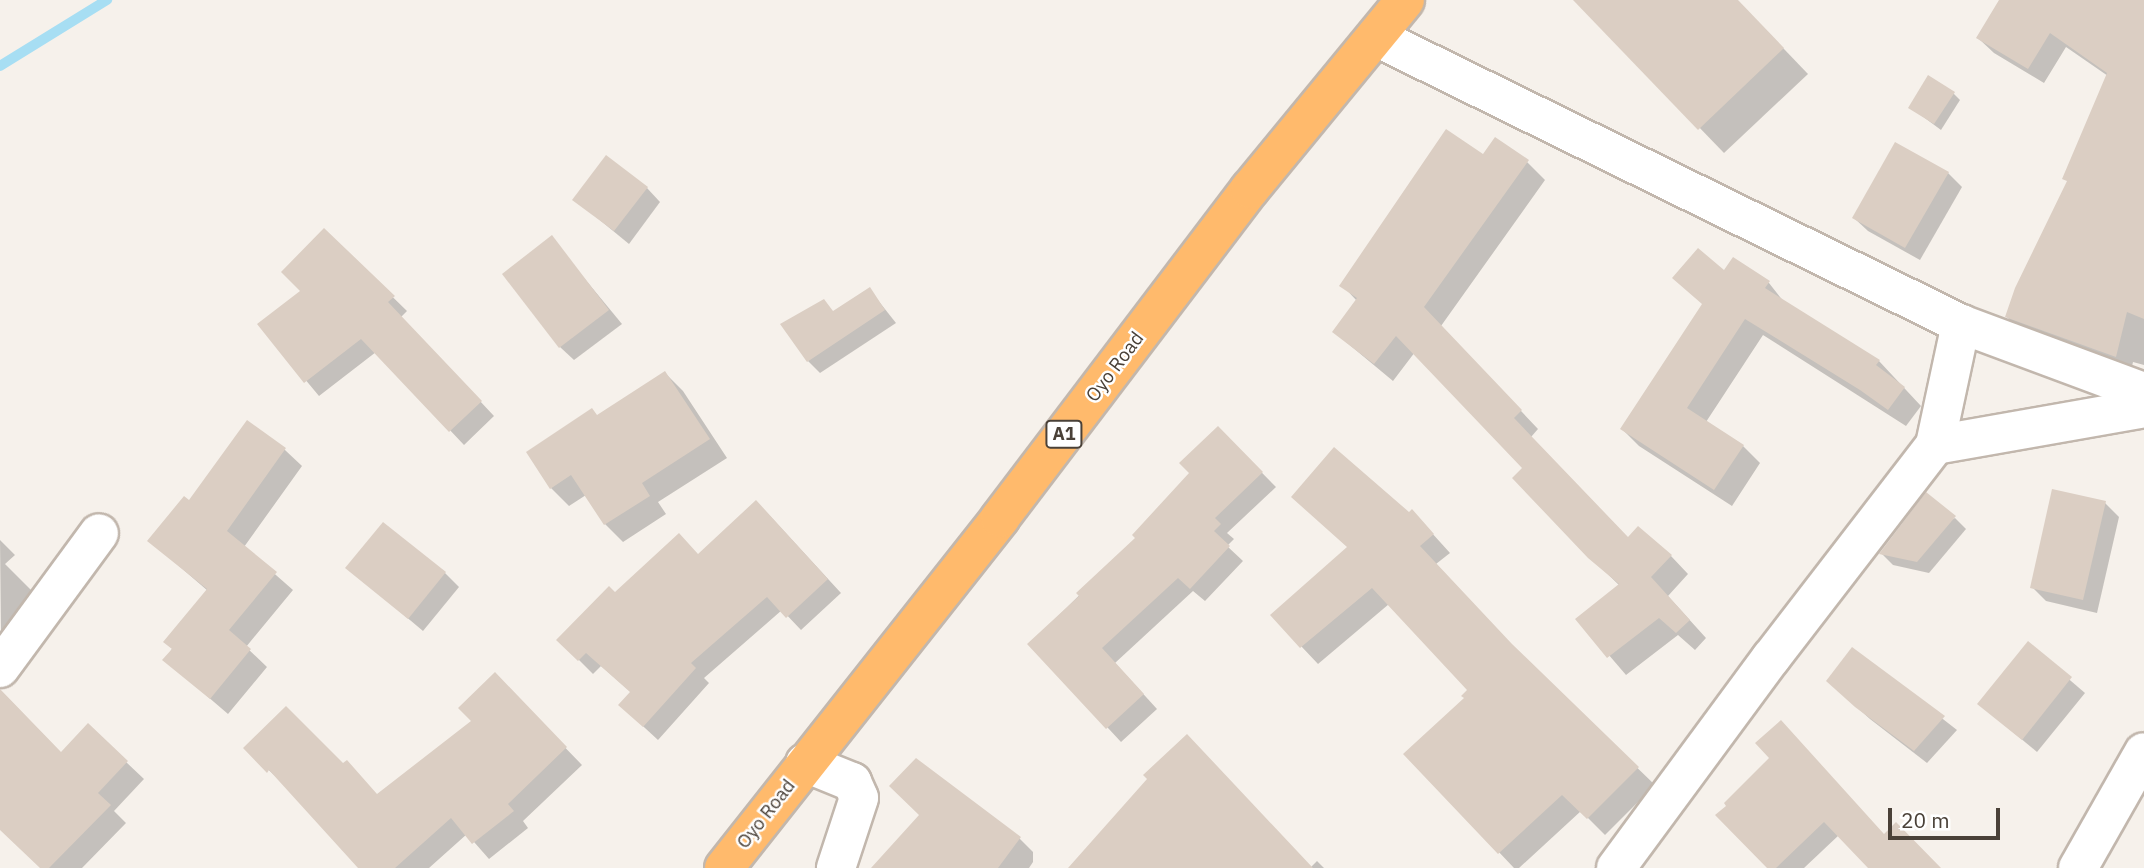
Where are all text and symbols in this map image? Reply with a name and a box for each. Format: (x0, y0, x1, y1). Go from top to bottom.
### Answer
street label: Oyo Road (1081, 328, 1149, 406)
road number: A1 (1045, 420, 1083, 448)
street label: Oyo Road (732, 775, 800, 853)
scale bar (1892, 794, 2004, 838)
text: 20 m (1901, 806, 1950, 834)

